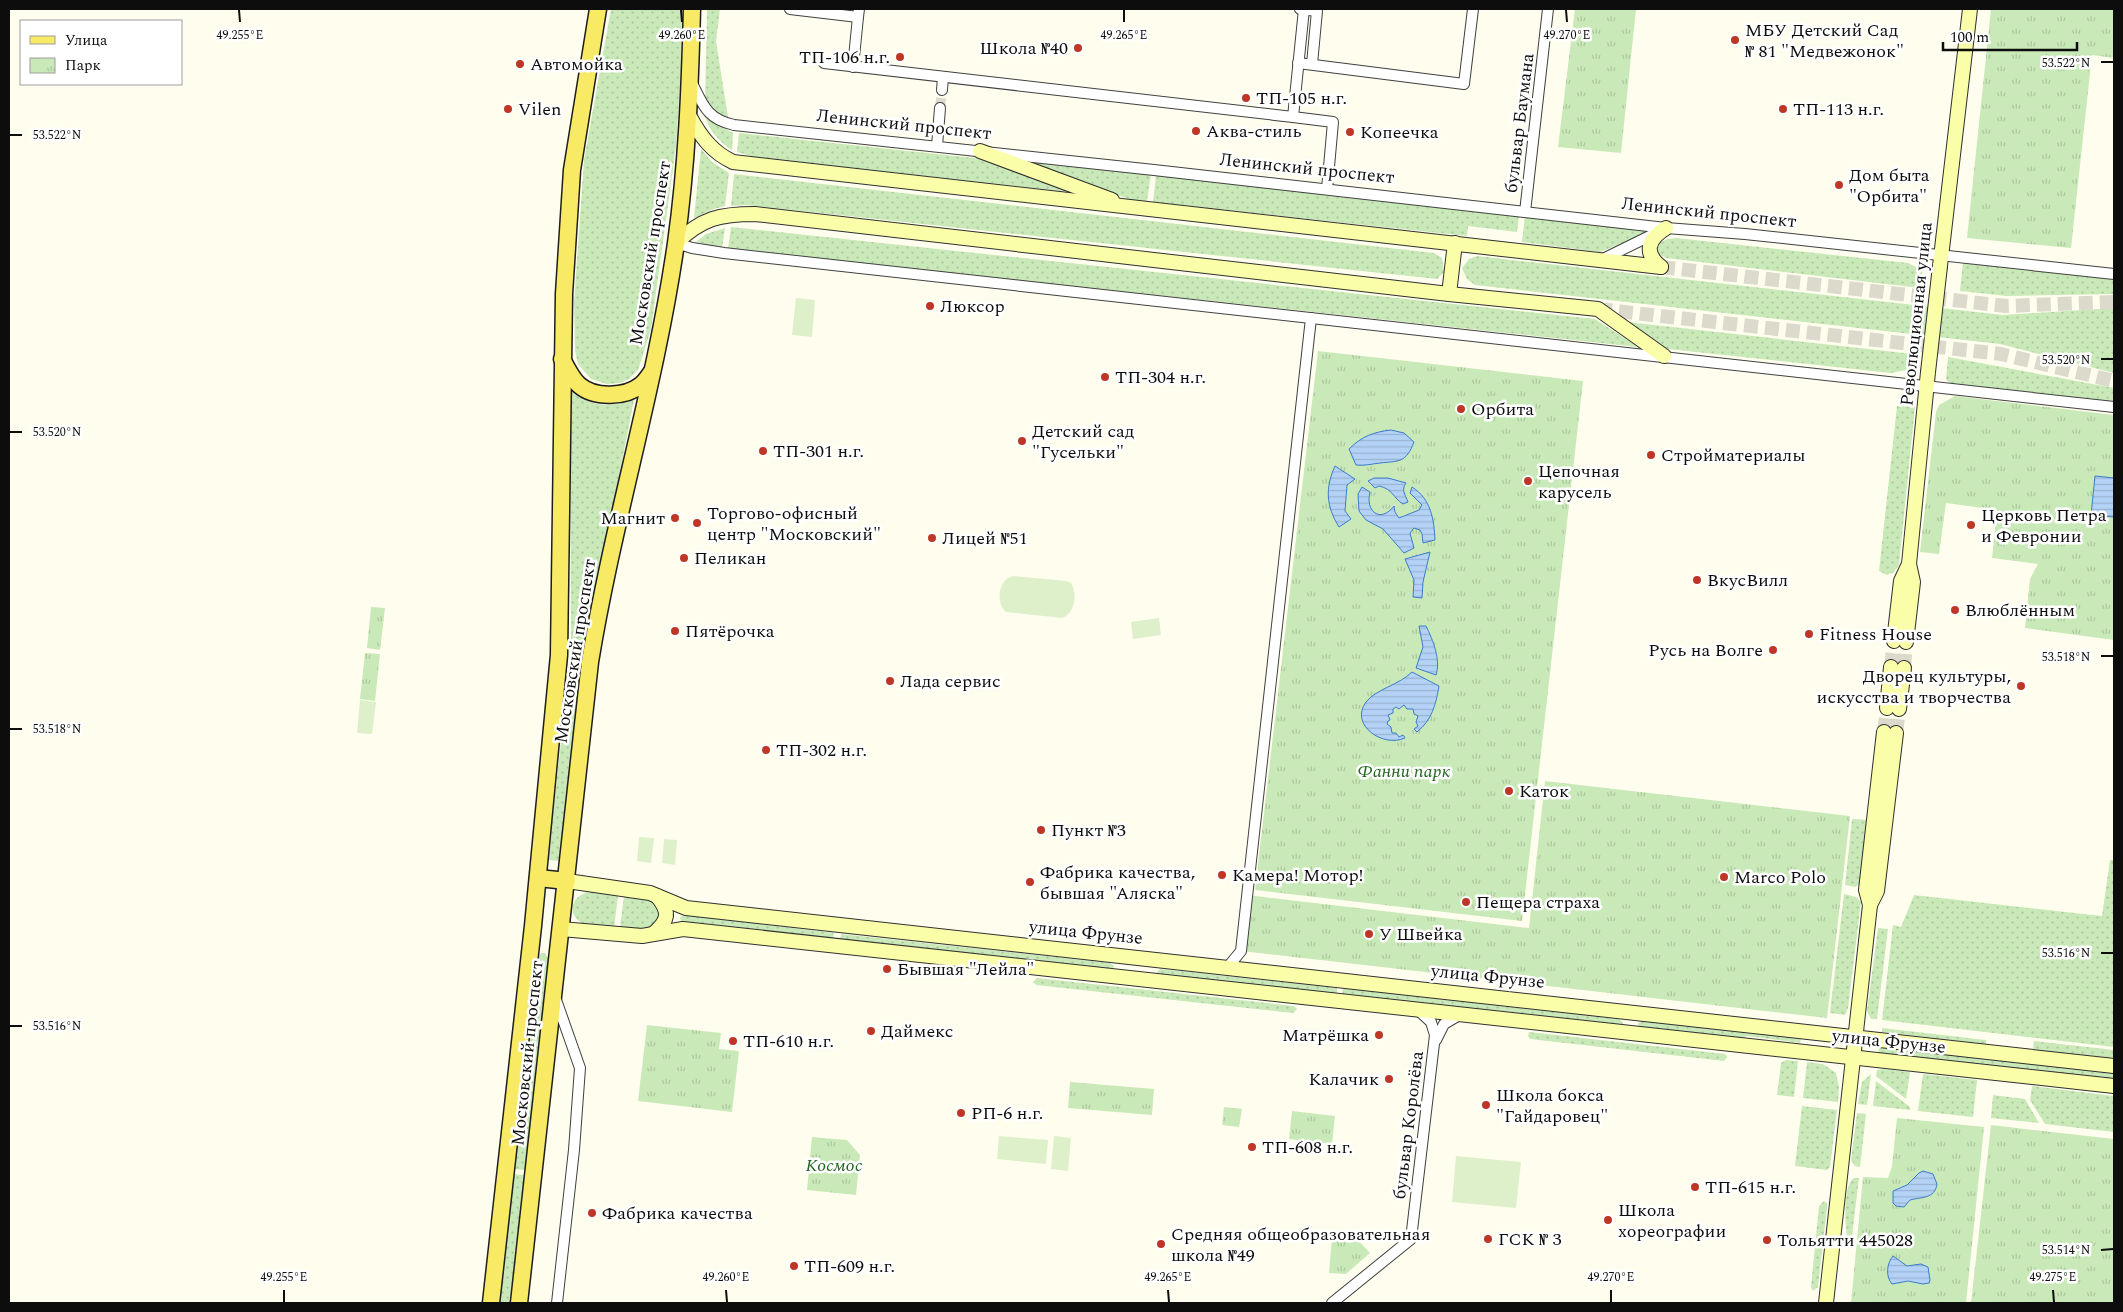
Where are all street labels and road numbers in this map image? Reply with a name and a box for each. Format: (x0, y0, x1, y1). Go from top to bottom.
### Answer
street label: бульвар Баумана (1498, 51, 1541, 194)
street label: Ленинский проспект (815, 102, 993, 147)
street label: Ленинский проспект (1218, 146, 1396, 191)
street label: Московский проспект (623, 159, 678, 347)
street label: Ленинский проспект (1620, 190, 1798, 235)
street label: Революционная улица (1893, 220, 1940, 407)
street label: Московский проспект (548, 557, 603, 745)
street label: улица Фрунзе (1027, 913, 1144, 952)
street label: улица Фрунзе (1429, 957, 1546, 996)
street label: Московский проспект (504, 959, 551, 1147)
street label: улица Фрунзе (1830, 1022, 1947, 1061)
street label: бульвар Королёва (1386, 1049, 1431, 1201)

